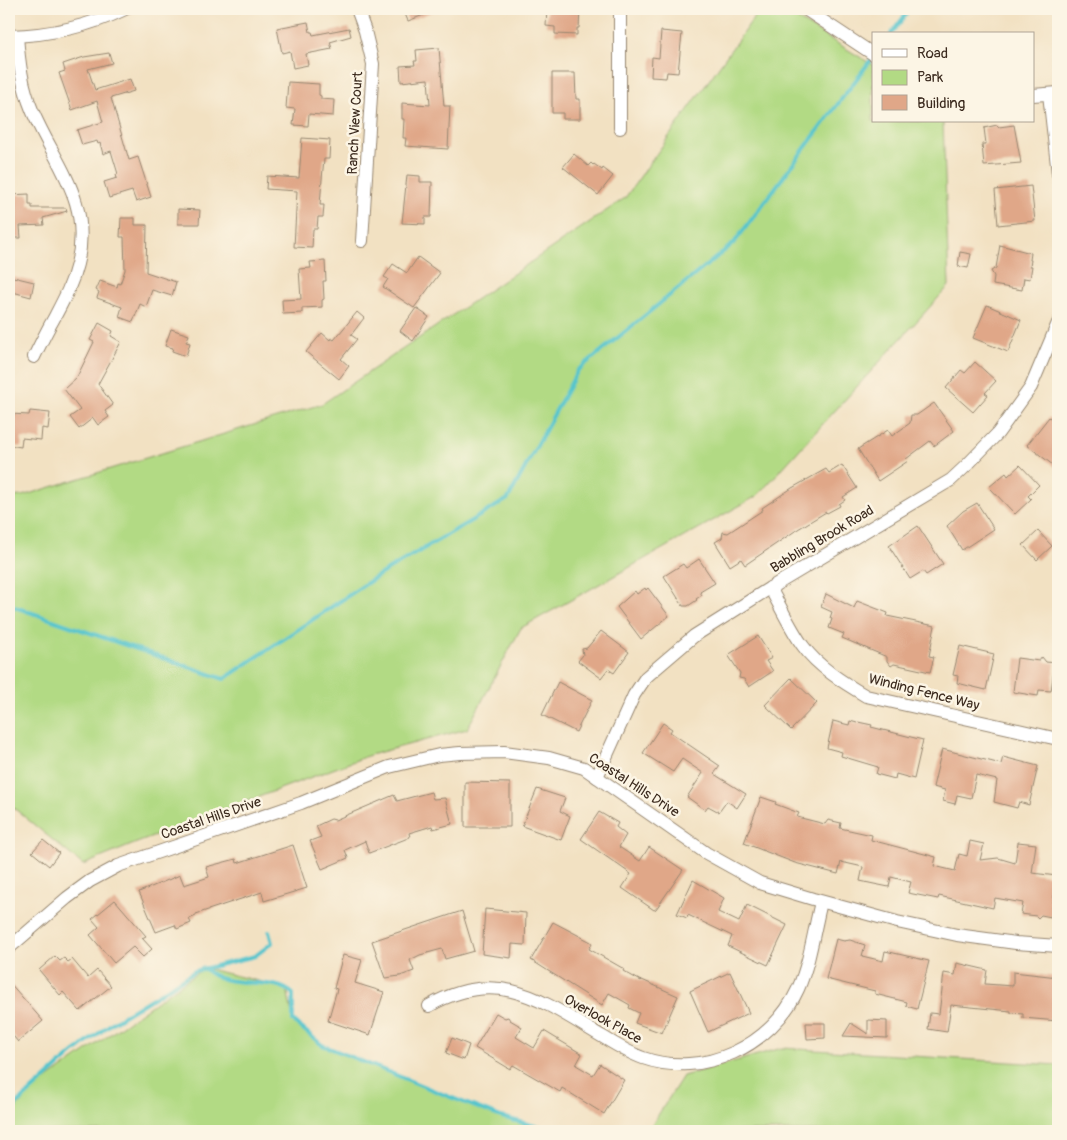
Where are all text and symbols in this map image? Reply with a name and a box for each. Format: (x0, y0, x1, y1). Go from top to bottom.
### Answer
legend (872, 32, 1034, 122)
text: Road (917, 44, 948, 63)
text: Park (917, 68, 944, 87)
street label: Ranch View Court (344, 71, 366, 175)
text: Building (917, 94, 965, 113)
street label: Babbling Brook Road (767, 501, 877, 577)
street label: Winding Fence Way (867, 670, 981, 714)
street label: Coastal Hills Drive (585, 749, 683, 821)
street label: Coastal Hills Drive (159, 793, 263, 843)
street label: Overlook Place (561, 991, 645, 1047)

